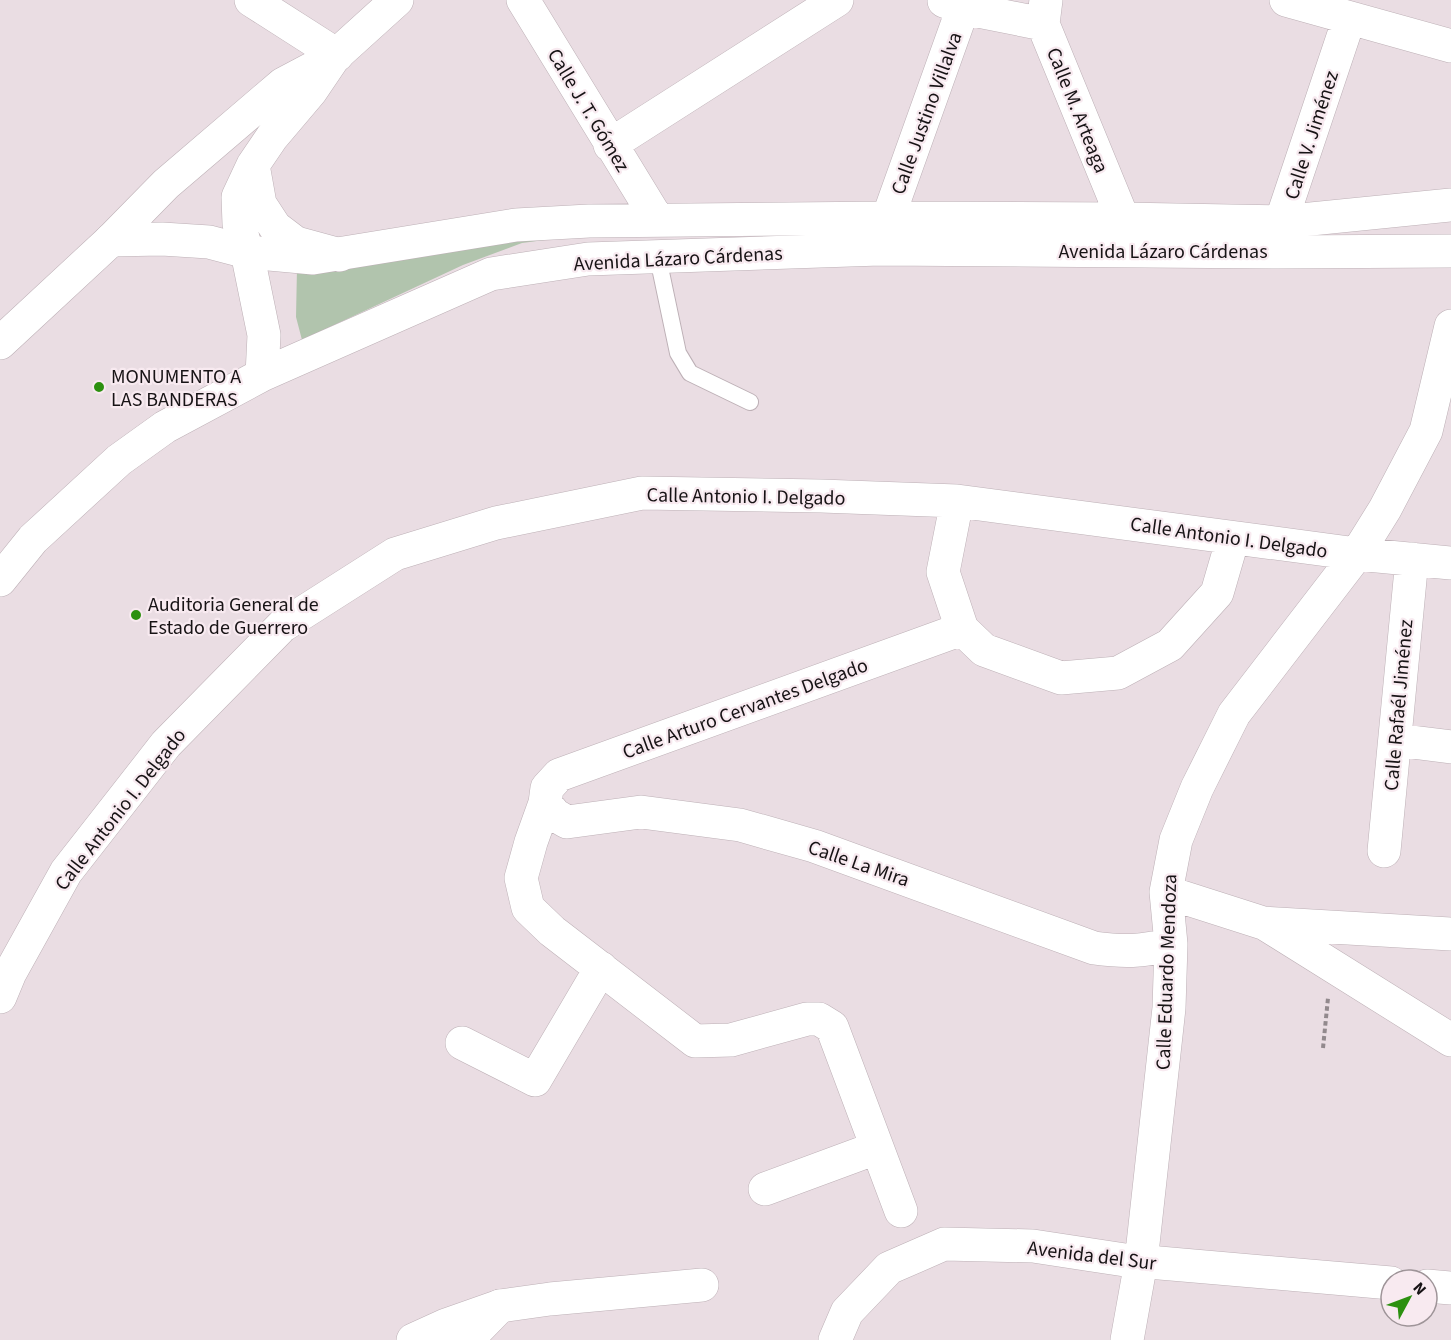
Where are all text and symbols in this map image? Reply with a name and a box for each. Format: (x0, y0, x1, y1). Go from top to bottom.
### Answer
street label: Calle Justino Villalva (885, 28, 969, 199)
street label: Calle M. Arteaga (1039, 43, 1115, 177)
street label: Calle J. T. Gómez (540, 44, 636, 177)
street label: Calle V. Jiménez (1278, 67, 1346, 203)
street label: Avenida Lázaro Cárdenas (1058, 238, 1268, 266)
street label: Avenida Lázaro Cárdenas (573, 240, 783, 278)
place label: MONUMENTO A LAS BANDERAS (111, 363, 241, 414)
marker: MONUMENTO A LAS BANDERAS (92, 380, 106, 394)
street label: Calle Antonio I. Delgado (646, 481, 846, 513)
street label: Calle Antonio I. Delgado (1128, 510, 1329, 566)
place label: Auditoria General de Estado de Guerrero (148, 591, 319, 642)
marker: Auditoria General de Estado de Guerrero (129, 608, 143, 622)
street label: Calle Rafaél Jiménez (1378, 618, 1420, 792)
street label: Calle Arturo Cervantes Delgado (619, 651, 872, 766)
street label: Calle Antonio I. Delgado (49, 723, 193, 897)
street label: Calle La Mira (804, 834, 913, 894)
street label: Calle Eduardo Mendoza (1150, 874, 1184, 1070)
street label: Avenida del Sur (1026, 1234, 1158, 1278)
north arrow (1379, 1268, 1439, 1328)
text: N (1408, 1278, 1431, 1300)

